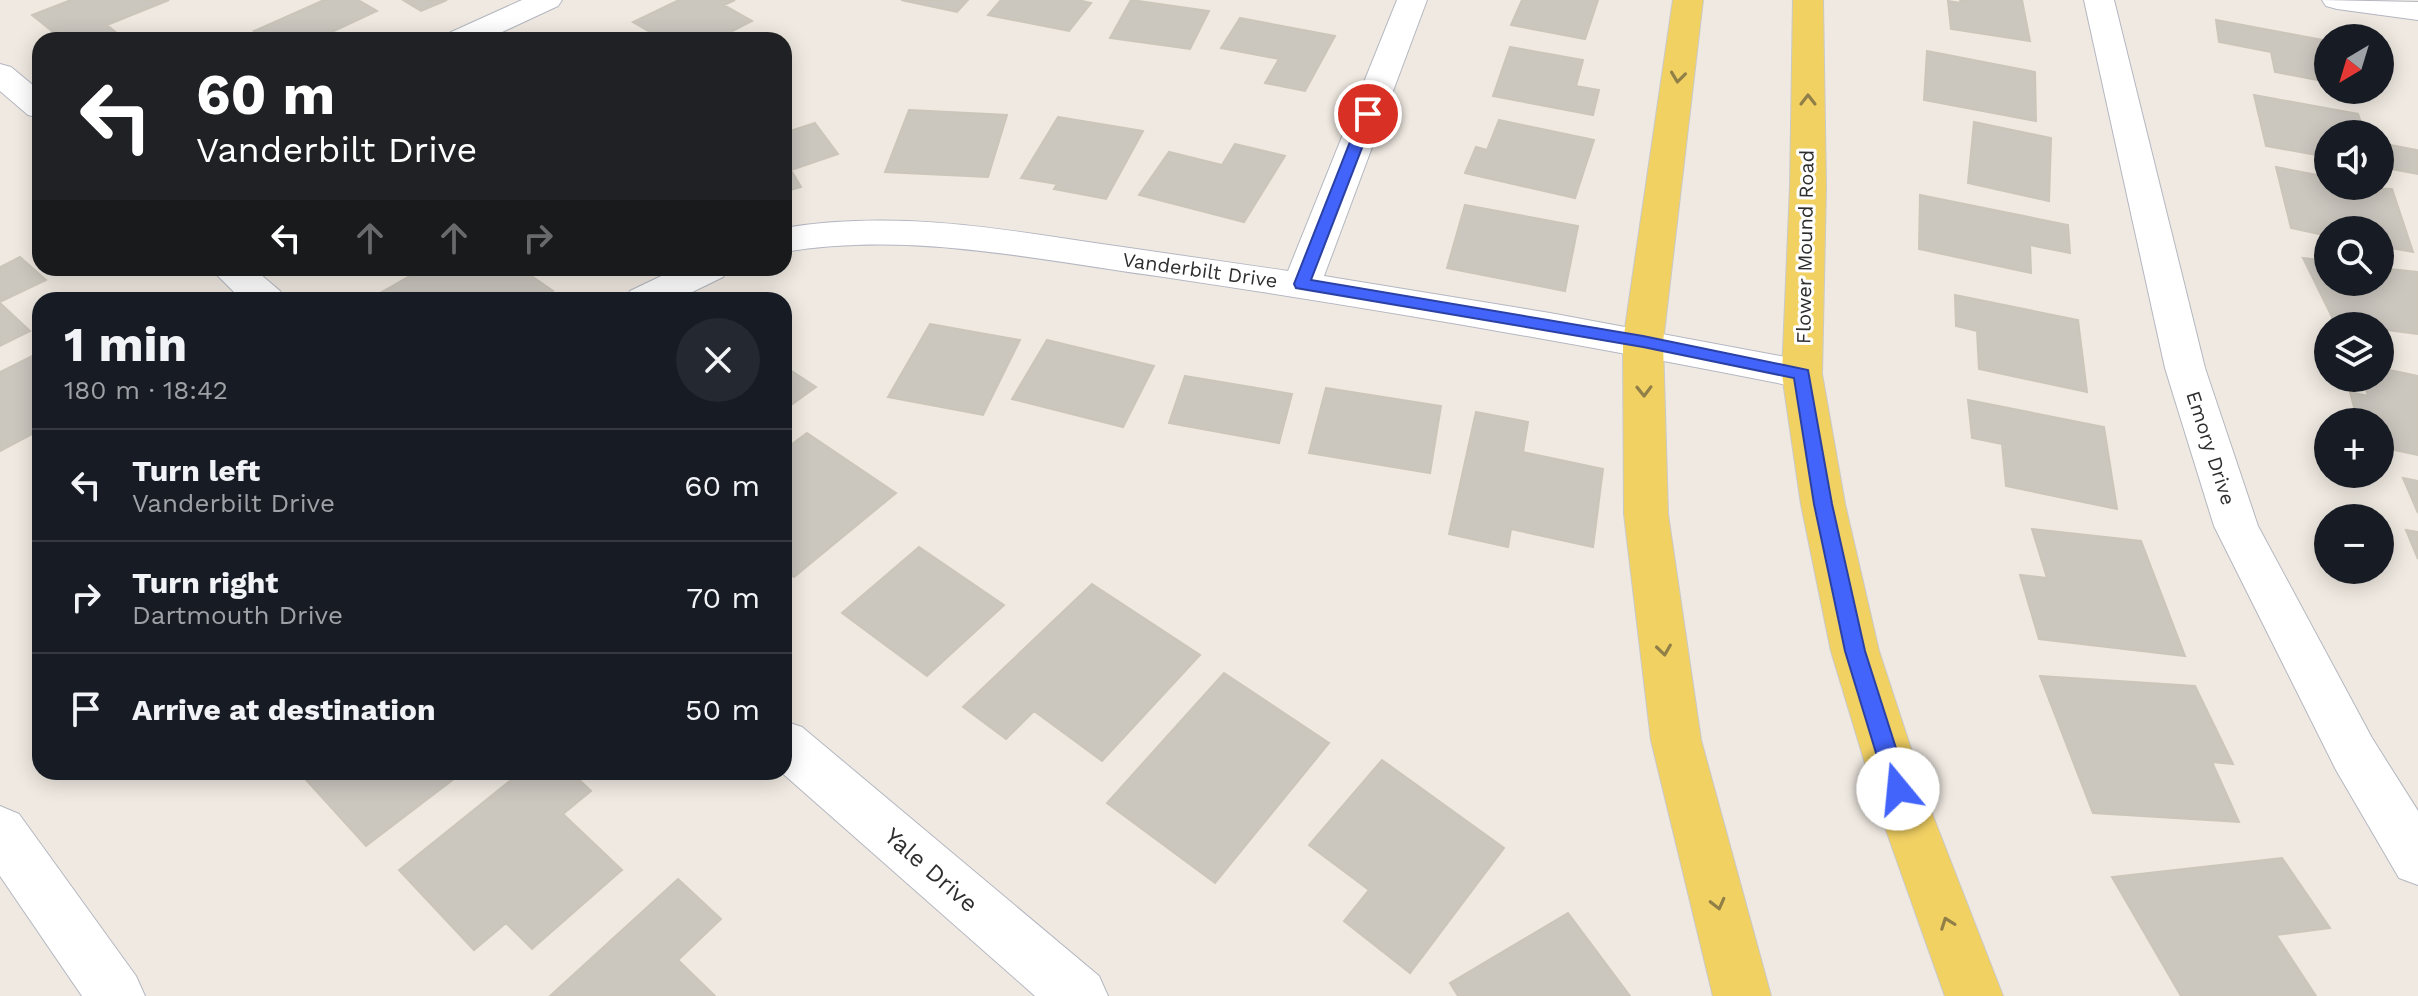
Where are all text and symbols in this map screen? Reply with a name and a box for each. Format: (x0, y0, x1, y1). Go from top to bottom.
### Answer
north arrow (2314, 24, 2394, 104)
map controls (2314, 24, 2394, 584)
text: 60 m (196, 62, 335, 128)
icon: left (64, 64, 168, 168)
one-way arrow (1670, 71, 1687, 84)
pin (1334, 80, 1402, 148)
icon: arrive (1346, 92, 1390, 136)
one-way arrow (1799, 93, 1817, 106)
button: sound (2314, 120, 2394, 200)
text: Vanderbilt Drive (196, 129, 477, 171)
street label: Flower Mound Road (1791, 150, 1819, 344)
icon: left (264, 216, 308, 260)
icon: ahead (348, 216, 392, 260)
icon: ahead (432, 216, 476, 260)
icon: right (516, 216, 560, 260)
button: search (2314, 216, 2394, 296)
street label: Vanderbilt Drive (1121, 247, 1279, 293)
button: layers (2314, 312, 2394, 392)
text: 1 min (64, 316, 187, 373)
button: close (676, 318, 760, 402)
text: 180 m · 18:42 (64, 375, 228, 405)
one-way arrow (1635, 385, 1652, 398)
street label: Emory Drive (2181, 388, 2241, 508)
button: + (2314, 408, 2394, 488)
text: Turn left (132, 453, 260, 488)
icon: left (64, 463, 108, 507)
text: 60 m (684, 468, 760, 503)
text: Vanderbilt Drive (132, 488, 335, 518)
button: − (2314, 504, 2394, 584)
text: Turn right (132, 565, 278, 600)
icon: right (64, 575, 108, 619)
text: 70 m (686, 580, 760, 615)
text: Dartmouth Drive (132, 600, 343, 630)
one-way arrow (1655, 643, 1672, 657)
icon: arrive (64, 687, 108, 731)
text: Arrive at destination (132, 692, 436, 727)
text: 50 m (685, 692, 760, 727)
position arrow (1856, 747, 1940, 831)
street label: Yale Drive (879, 822, 983, 918)
one-way arrow (1709, 896, 1726, 910)
one-way arrow (1940, 917, 1957, 931)

